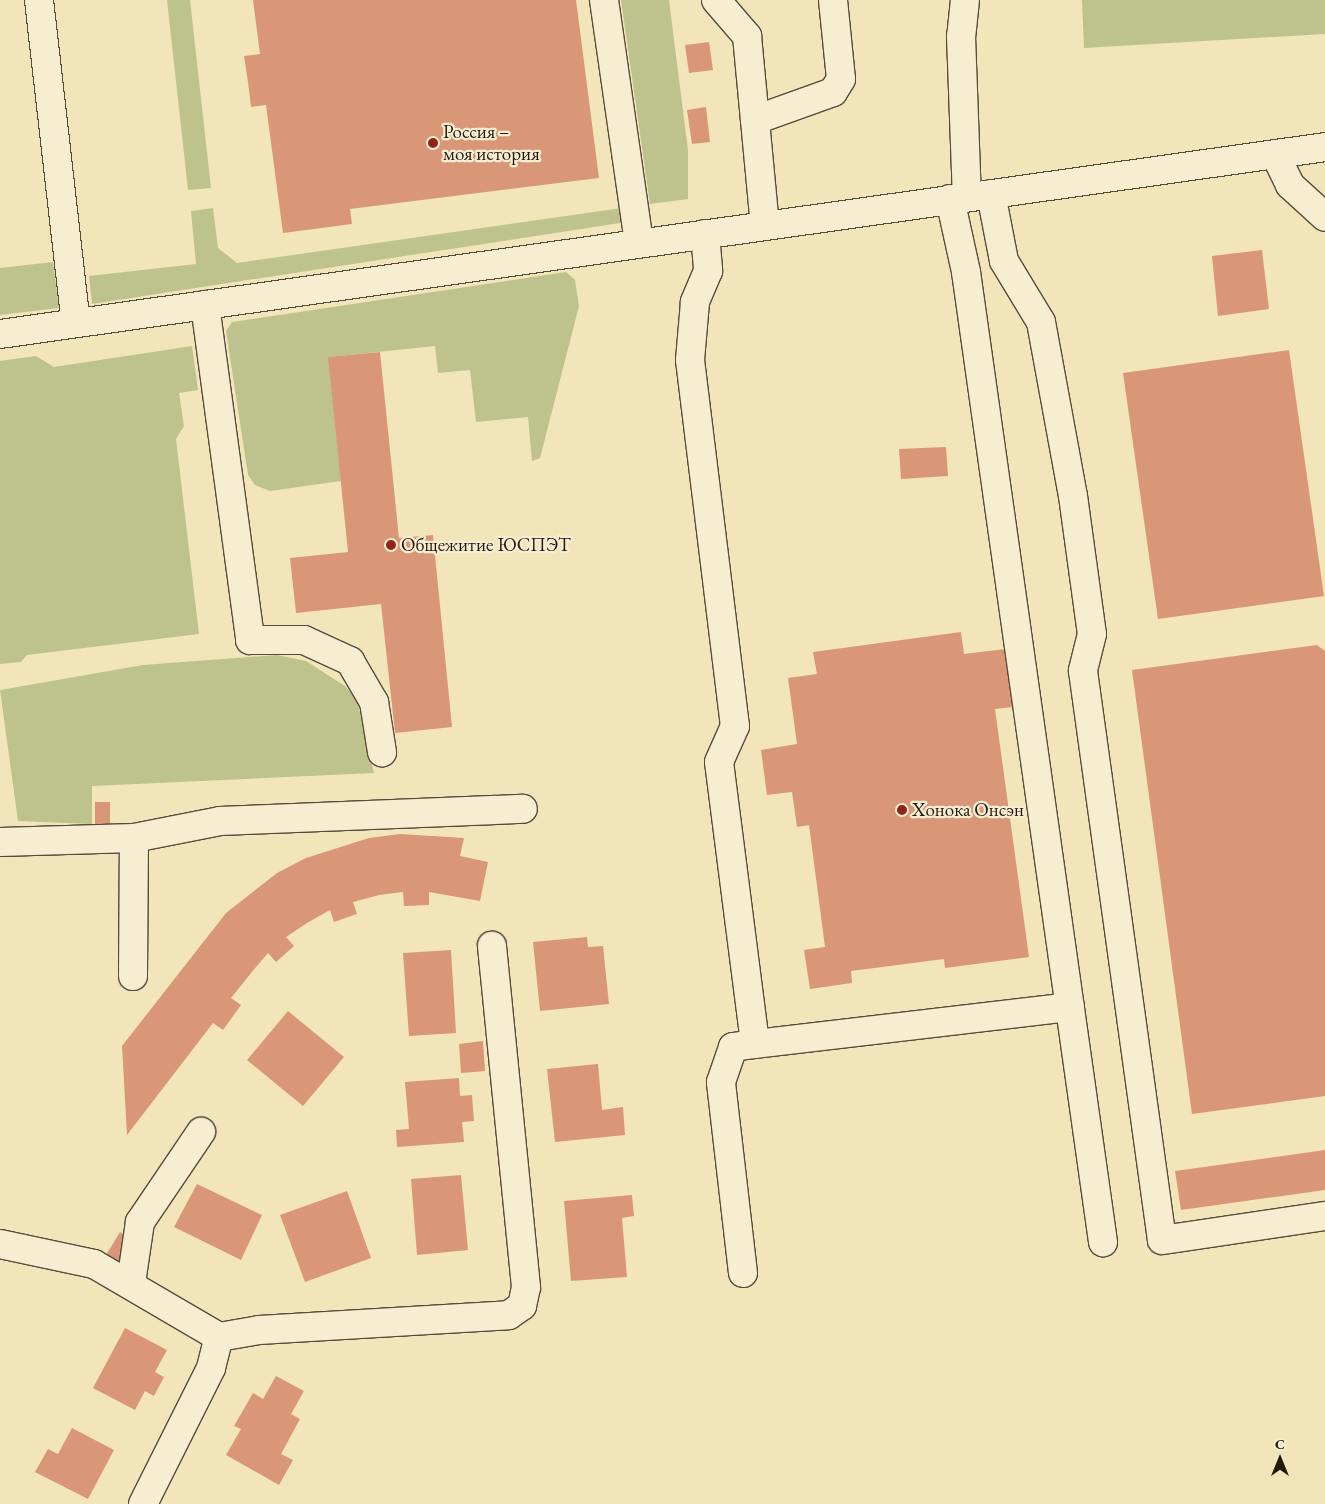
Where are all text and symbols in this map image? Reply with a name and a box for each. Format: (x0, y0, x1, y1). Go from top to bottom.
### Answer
place label: Россия – моя история (443, 121, 540, 165)
marker: Россия – моя история (427, 137, 439, 149)
place label: Общежитие ЮСПЭТ (401, 534, 571, 556)
marker: Общежитие ЮСПЭТ (385, 539, 397, 551)
place label: Хонока Онсэн (912, 799, 1024, 821)
marker: Хонока Онсэн (896, 804, 908, 816)
north arrow (1255, 1434, 1305, 1484)
text: С (1275, 1435, 1285, 1453)

